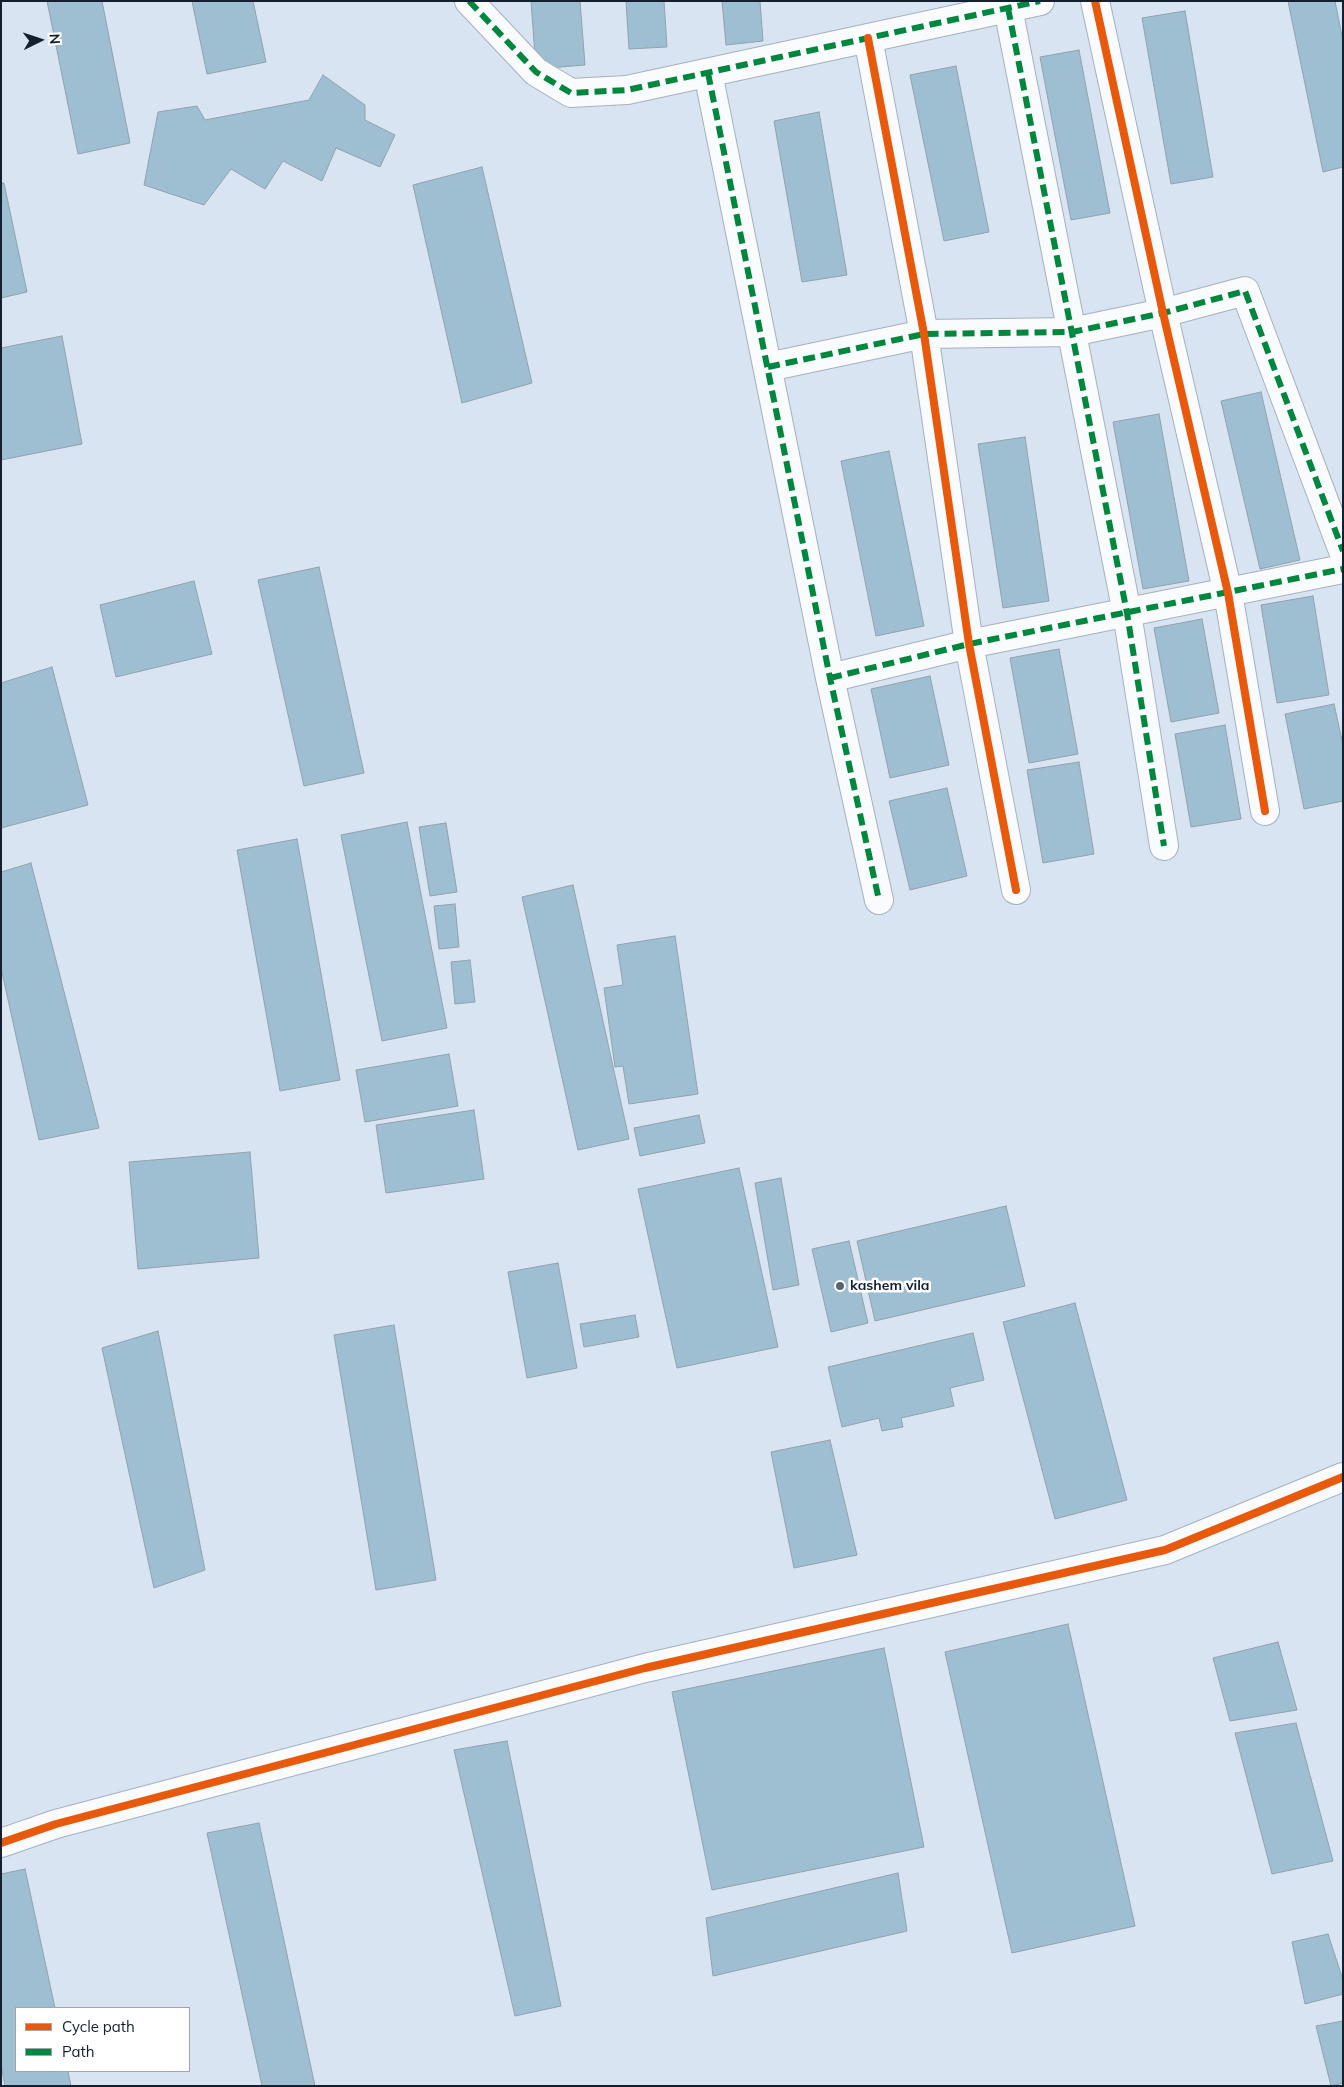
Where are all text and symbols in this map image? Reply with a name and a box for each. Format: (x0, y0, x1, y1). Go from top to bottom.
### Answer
north arrow (15, 15, 65, 65)
text: N (46, 33, 64, 45)
place label: kashem vila (850, 1278, 929, 1294)
marker: kashem vila (834, 1280, 846, 1292)
legend (15, 2007, 190, 2072)
text: Cycle path (62, 2017, 135, 2036)
text: Path (62, 2042, 94, 2061)

